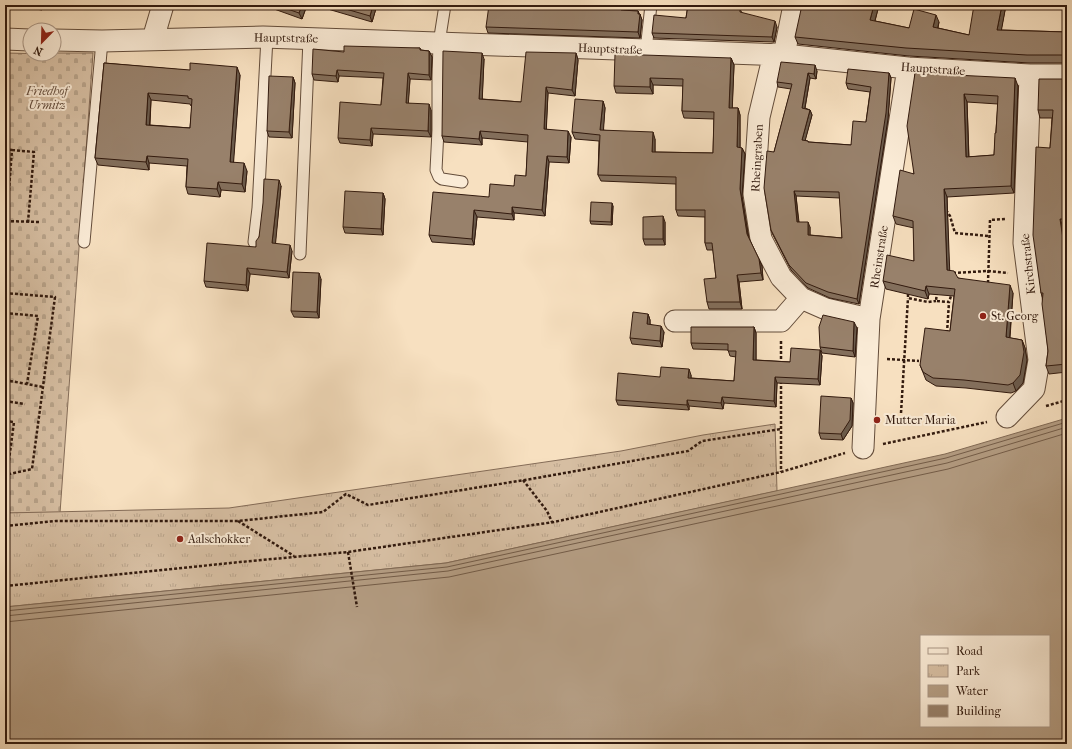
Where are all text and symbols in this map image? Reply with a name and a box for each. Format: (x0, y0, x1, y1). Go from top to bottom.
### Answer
north arrow (22, 22, 62, 62)
street label: Hauptstraße (254, 30, 318, 46)
street label: Hauptstraße (578, 41, 643, 57)
text: N (31, 43, 45, 58)
street label: Hauptstraße (900, 60, 966, 78)
park label: Friedhof Urmitz (25, 84, 70, 112)
street label: Rheingraben (748, 124, 766, 192)
street label: Rheinstraße (867, 224, 891, 290)
street label: Kirchstraße (1018, 233, 1038, 295)
place label: St. Georg (991, 309, 1039, 323)
marker: St. Georg (978, 311, 988, 321)
place label: Mutter Maria (885, 413, 956, 427)
marker: Mutter Maria (872, 415, 882, 425)
place label: Aalschokker (187, 532, 251, 546)
marker: Aalschokker (175, 534, 185, 544)
legend (920, 635, 1050, 727)
text: Road (956, 644, 983, 658)
text: Park (956, 664, 981, 678)
text: Water (955, 684, 989, 698)
text: Building (956, 704, 1001, 718)

